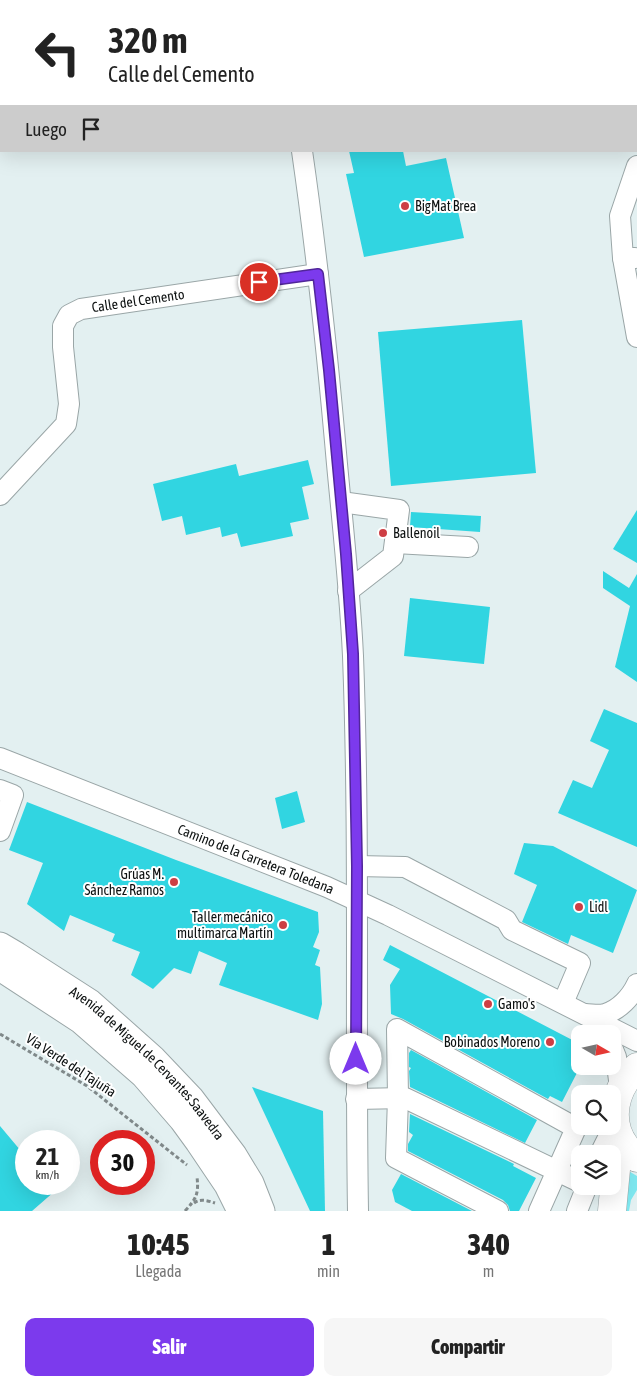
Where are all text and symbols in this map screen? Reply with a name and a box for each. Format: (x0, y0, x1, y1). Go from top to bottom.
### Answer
icon: left (25, 20, 90, 85)
text: 320 m (108, 20, 187, 60)
text: Calle del Cemento (108, 61, 255, 87)
icon: arrive (77, 115, 105, 143)
text: Luego (25, 118, 67, 140)
place label: BigMat Brea (415, 198, 476, 214)
marker: BigMat Brea (399, 200, 411, 212)
pin (238, 261, 280, 303)
icon: arrive (245, 268, 273, 296)
street label: Calle del Cemento (91, 286, 185, 315)
place label: Ballenoil (393, 525, 440, 541)
marker: Ballenoil (377, 527, 389, 539)
street label: Camino de la Carretera Toledana (175, 821, 337, 897)
place label: Grúas M. Sánchez Ramos (84, 866, 164, 898)
marker: Grúas M. Sánchez Ramos (168, 876, 180, 888)
place label: Lidl (589, 899, 608, 915)
marker: Lidl (573, 901, 585, 913)
place label: Taller mecánico multimarca Martín (177, 909, 273, 941)
marker: Taller mecánico multimarca Martín (277, 919, 289, 931)
street label: Avenida de Miguel de Cervantes Saavedra (67, 983, 228, 1143)
place label: Gamo's (498, 996, 535, 1012)
marker: Gamo's (482, 998, 494, 1010)
north arrow (571, 1025, 621, 1075)
map controls (571, 1025, 621, 1195)
street label: Vía Verde del Tajuña (23, 1030, 119, 1100)
position arrow (329, 1032, 381, 1084)
place label: Bobinados Moreno (444, 1034, 540, 1050)
marker: Bobinados Moreno (544, 1036, 556, 1048)
button: search (571, 1085, 621, 1135)
speed limit sign: 30 (90, 1130, 155, 1195)
text: 21 (36, 1142, 59, 1170)
button: layers (571, 1145, 621, 1195)
text: km/h (36, 1168, 59, 1182)
text: 10:45 (127, 1227, 190, 1261)
text: 1 (321, 1227, 336, 1261)
text: 340 (467, 1227, 510, 1261)
text: Llegada (135, 1262, 182, 1280)
text: min (317, 1262, 340, 1280)
text: m (483, 1262, 494, 1280)
button: Salir (25, 1318, 314, 1376)
button: Compartir (324, 1318, 612, 1376)

